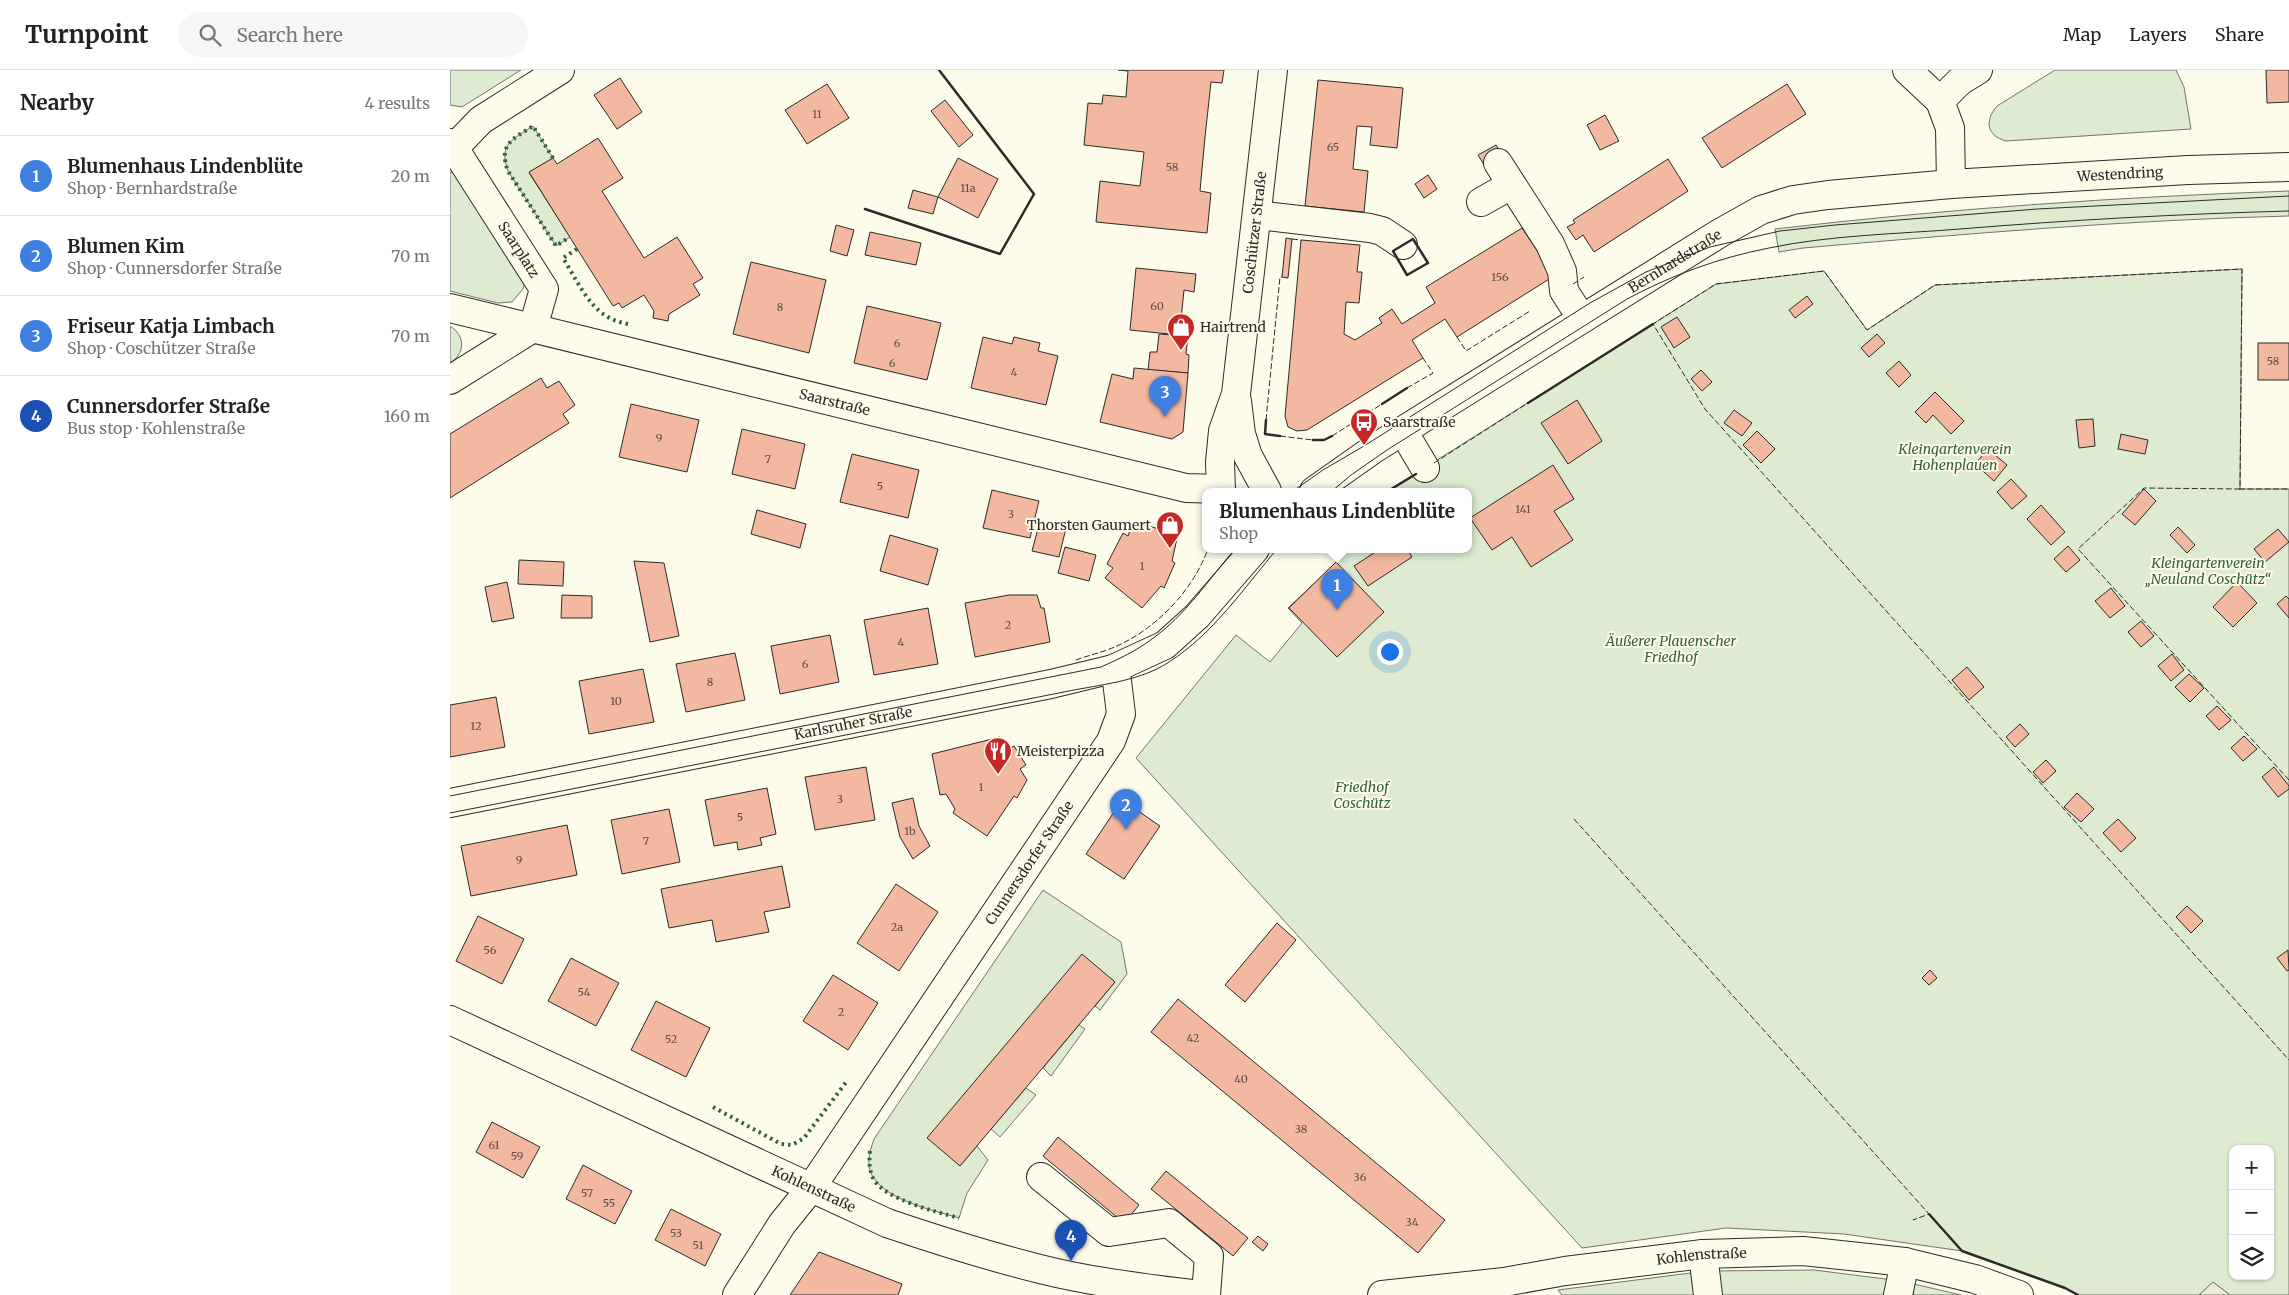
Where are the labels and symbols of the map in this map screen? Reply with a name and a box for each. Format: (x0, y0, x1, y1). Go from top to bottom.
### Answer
house number: 11 (812, 107, 822, 121)
house number: 65 (1327, 140, 1339, 154)
house number: 58 (1166, 160, 1179, 174)
street label: Westendring (2076, 162, 2164, 186)
street label: Coschützer Straße (1239, 171, 1270, 294)
house number: 11a (960, 181, 976, 195)
street label: Saarplatz (494, 218, 544, 281)
street label: Bernhardstraße (1625, 225, 1725, 297)
house number: 156 (1491, 270, 1509, 284)
house number: 60 (1150, 299, 1164, 313)
house number: 8 (777, 300, 784, 314)
shop icon: Hairtrend (1166, 312, 1196, 351)
place label: Hairtrend (1200, 318, 1267, 336)
house number: 6 (894, 336, 901, 350)
house number: 58 (2267, 354, 2280, 368)
house number: 6 (889, 356, 896, 370)
house number: 4 (1011, 365, 1018, 379)
pin: 3 (1149, 376, 1181, 417)
street label: Saarstraße (797, 385, 872, 419)
bus stop icon: Saarstraße (1349, 407, 1379, 446)
place label: Saarstraße (1383, 413, 1456, 431)
house number: 9 (656, 431, 663, 445)
park label: Kleingartenverein Hohenplauen (1897, 440, 2012, 474)
house number: 7 (765, 452, 771, 466)
house number: 5 (877, 479, 883, 493)
house number: 141 (1515, 502, 1531, 516)
house number: 3 (1008, 507, 1014, 521)
shop icon: Thorsten Gaumert (1155, 510, 1185, 549)
place label: Thorsten Gaumert (1027, 516, 1152, 534)
park label: Kleingartenverein „Neuland Coschütz“ (2145, 554, 2272, 588)
house number: 1 (1140, 559, 1145, 573)
pin: 1 (1321, 569, 1353, 610)
house number: 2 (1005, 618, 1011, 632)
park label: Äußerer Plauenscher Friedhof (1605, 632, 1737, 666)
house number: 4 (898, 635, 905, 649)
your location (1377, 639, 1403, 665)
house number: 6 (802, 657, 809, 671)
house number: 8 (707, 675, 714, 689)
house number: 10 (610, 694, 622, 708)
street label: Karlsruher Straße (793, 703, 914, 744)
house number: 12 (470, 719, 482, 733)
restaurant icon: Meisterpizza (983, 736, 1013, 775)
place label: Meisterpizza (1017, 742, 1105, 760)
park label: Friedhof Coschütz (1333, 778, 1392, 812)
house number: 1 (979, 780, 984, 794)
pin: 2 (1110, 789, 1142, 830)
house number: 3 (837, 792, 843, 806)
street label: Cunnersdorfer Straße (981, 797, 1077, 928)
house number: 5 (737, 810, 743, 824)
house number: 1b (904, 824, 916, 838)
house number: 7 (643, 834, 649, 848)
house number: 9 (516, 853, 523, 867)
house number: 2a (891, 920, 903, 934)
house number: 56 (484, 943, 497, 957)
house number: 54 (578, 985, 591, 999)
house number: 2 (838, 1005, 844, 1019)
house number: 42 (1187, 1031, 1199, 1045)
house number: 52 (665, 1032, 677, 1046)
house number: 40 (1234, 1072, 1248, 1086)
house number: 38 (1295, 1122, 1308, 1136)
house number: 61 (489, 1138, 499, 1152)
house number: 59 (511, 1149, 524, 1163)
street label: Kohlenstraße (769, 1162, 859, 1216)
house number: 36 (1354, 1170, 1367, 1184)
house number: 57 (581, 1186, 593, 1200)
house number: 55 (603, 1196, 615, 1210)
house number: 34 (1406, 1215, 1419, 1229)
pin: 4 (1055, 1220, 1087, 1261)
house number: 53 (670, 1226, 682, 1240)
house number: 51 (693, 1238, 703, 1252)
street label: Kohlenstraße (1655, 1244, 1747, 1269)

